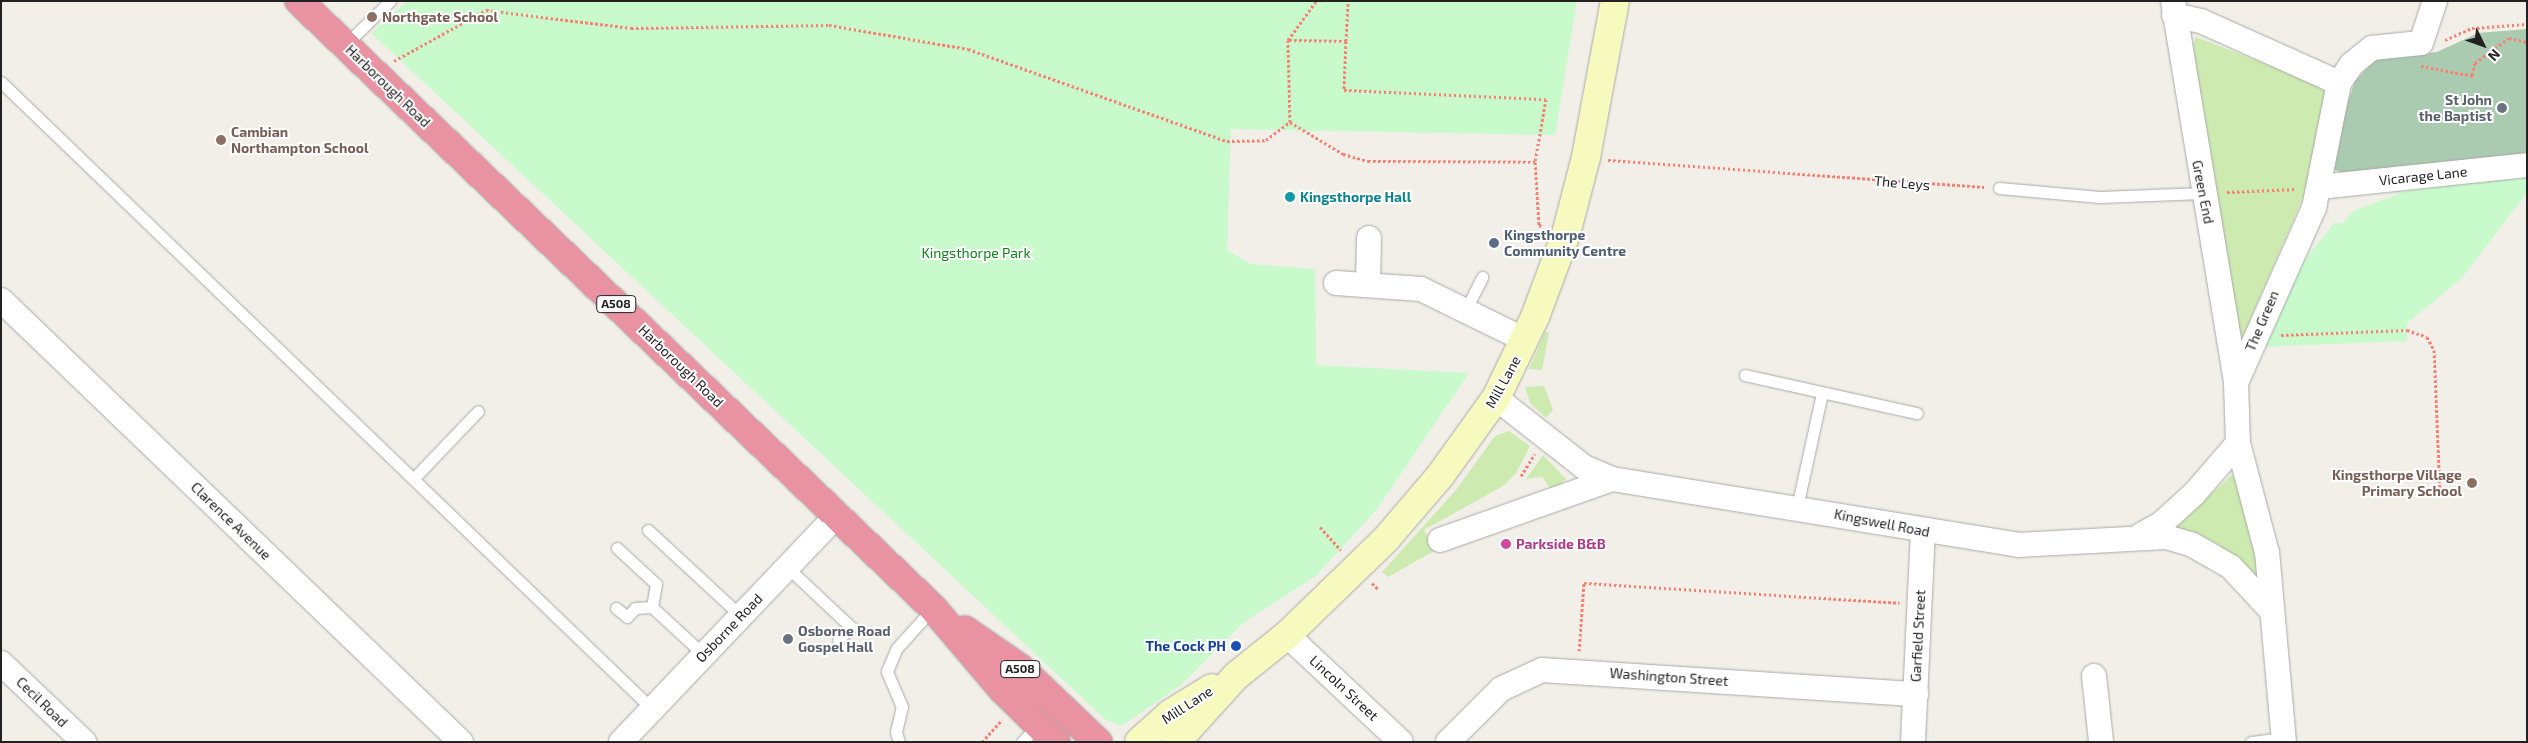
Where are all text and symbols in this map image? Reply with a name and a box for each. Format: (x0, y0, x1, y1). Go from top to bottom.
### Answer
place label: Northgate School (382, 9, 498, 25)
marker: Northgate School (366, 11, 378, 23)
north arrow (2458, 20, 2508, 70)
street label: Harborough Road (342, 41, 434, 131)
text: N (2485, 46, 2504, 65)
place label: St John the Baptist (2419, 92, 2492, 124)
marker: St John the Baptist (2496, 102, 2508, 114)
place label: Cambian Northampton School (231, 124, 369, 156)
marker: Cambian Northampton School (215, 134, 227, 146)
street label: Green End (2189, 159, 2217, 225)
street label: Vicarage Lane (2378, 163, 2468, 189)
street label: The Leys (1873, 172, 1931, 194)
place label: Kingsthorpe Hall (1300, 189, 1411, 205)
marker: Kingsthorpe Hall (1284, 191, 1296, 203)
place label: Kingsthorpe Community Centre (1504, 227, 1626, 260)
marker: Kingsthorpe Community Centre (1488, 237, 1500, 249)
park label: Kingsthorpe Park (921, 245, 1031, 261)
street label: The Green (2242, 288, 2282, 354)
road number: A508 (596, 294, 636, 314)
street label: Harborough Road (635, 321, 727, 411)
street label: Mill Lane (1482, 353, 1524, 411)
place label: Kingsthorpe Village Primary School (2332, 467, 2462, 500)
marker: Kingsthorpe Village Primary School (2466, 477, 2478, 489)
street label: Clarence Avenue (187, 478, 275, 564)
street label: Kingswell Road (1833, 505, 1931, 541)
place label: Parkside B&B (1516, 536, 1606, 552)
marker: Parkside B&B (1500, 538, 1512, 550)
street label: Garfield Street (1907, 589, 1929, 683)
street label: Osborne Road (692, 590, 766, 666)
place label: Osborne Road Gospel Hall (798, 623, 891, 656)
marker: Osborne Road Gospel Hall (782, 633, 794, 645)
place label: The Cock PH (1145, 638, 1226, 654)
marker: The Cock PH (1230, 640, 1242, 652)
street label: Lincoln Street (1306, 652, 1382, 724)
road number: A508 (1000, 660, 1040, 679)
street label: Washington Street (1609, 664, 1729, 690)
street label: Cecil Road (13, 673, 71, 731)
street label: Mill Lane (1158, 682, 1216, 728)

